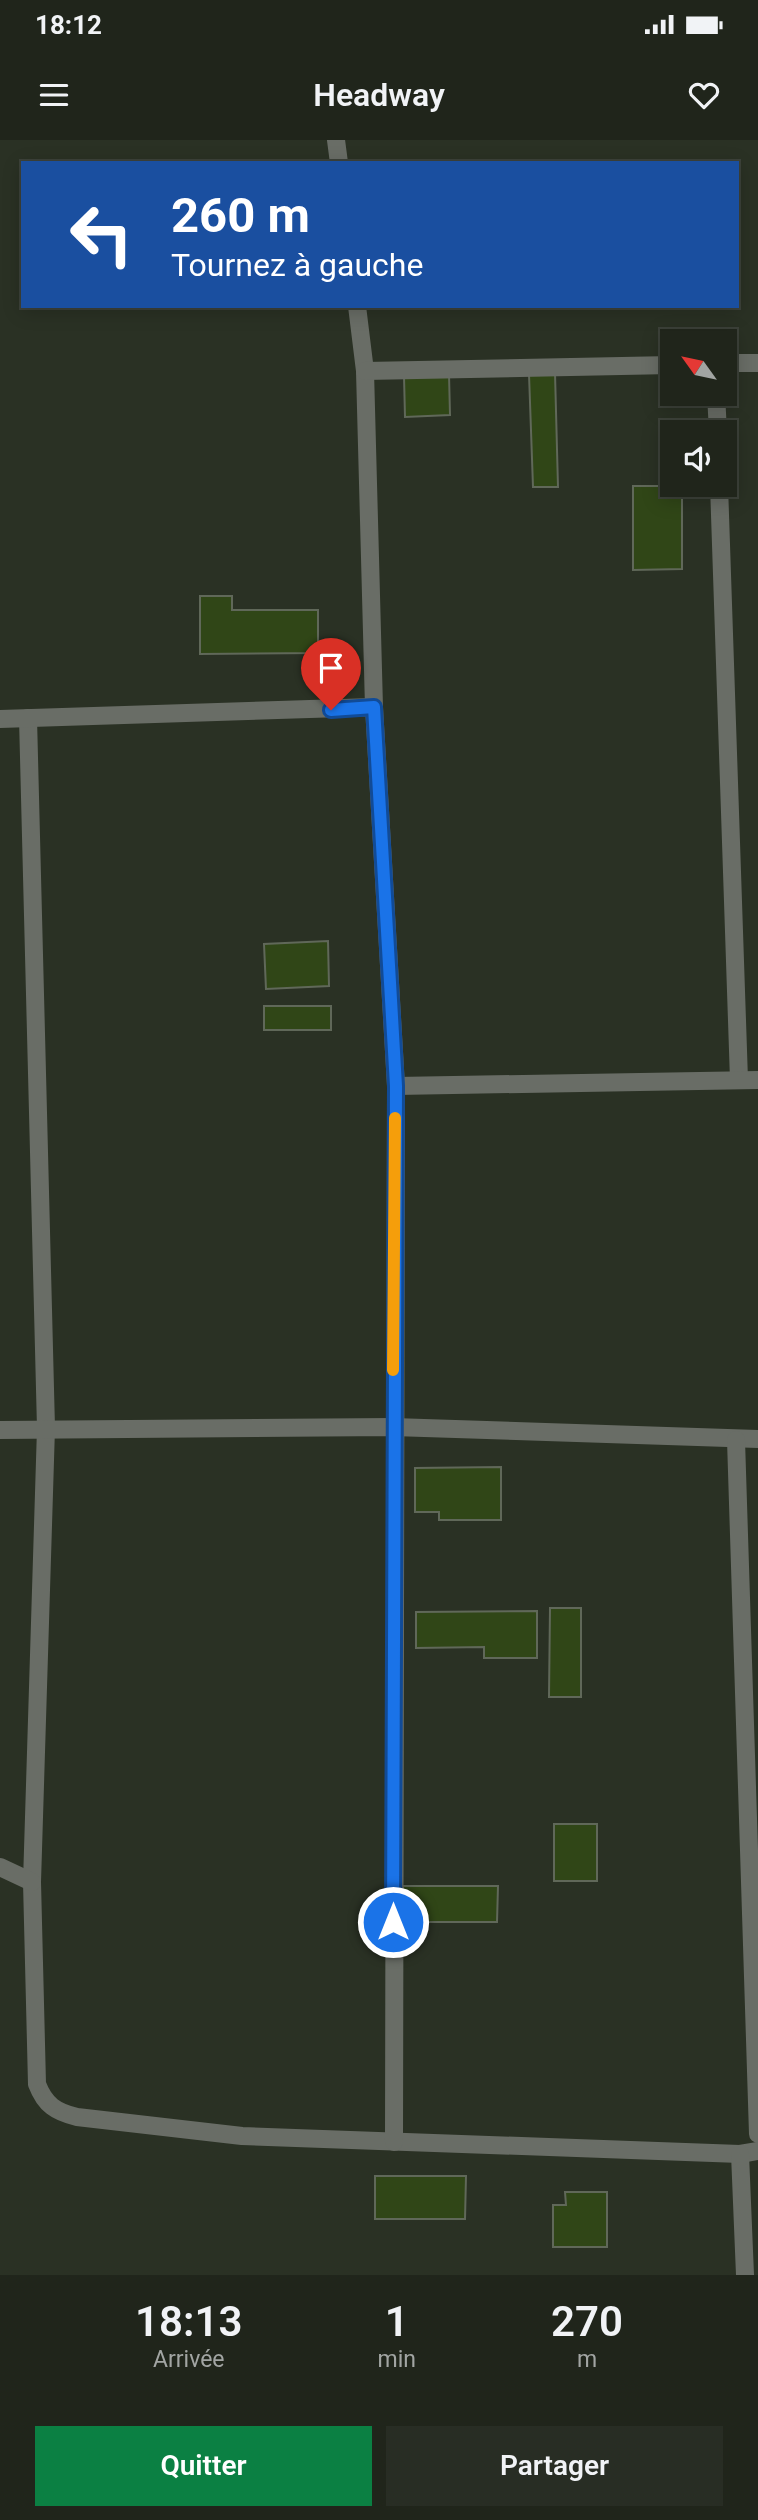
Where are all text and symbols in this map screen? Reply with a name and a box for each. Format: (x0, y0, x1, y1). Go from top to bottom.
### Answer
text: 18:12 (35, 10, 102, 40)
icon: menu (35, 76, 73, 114)
text: Headway (313, 76, 445, 114)
icon: heart (685, 76, 723, 114)
text: 260 m (171, 187, 310, 244)
icon: left (56, 189, 147, 280)
text: Tournez à gauche (171, 246, 423, 284)
north arrow (660, 329, 737, 406)
map controls (660, 329, 737, 497)
button: sound (660, 420, 737, 497)
pin (301, 638, 361, 710)
icon: arrive (312, 649, 350, 687)
position arrow (356, 1885, 430, 1959)
text: 18:13 (135, 2297, 242, 2346)
text: 1 (385, 2297, 409, 2346)
text: 270 (551, 2297, 623, 2346)
text: Arrivée (153, 2346, 225, 2373)
text: min (377, 2346, 416, 2373)
text: m (577, 2346, 597, 2373)
button: Quitter (35, 2426, 372, 2506)
button: Partager (386, 2426, 723, 2506)

